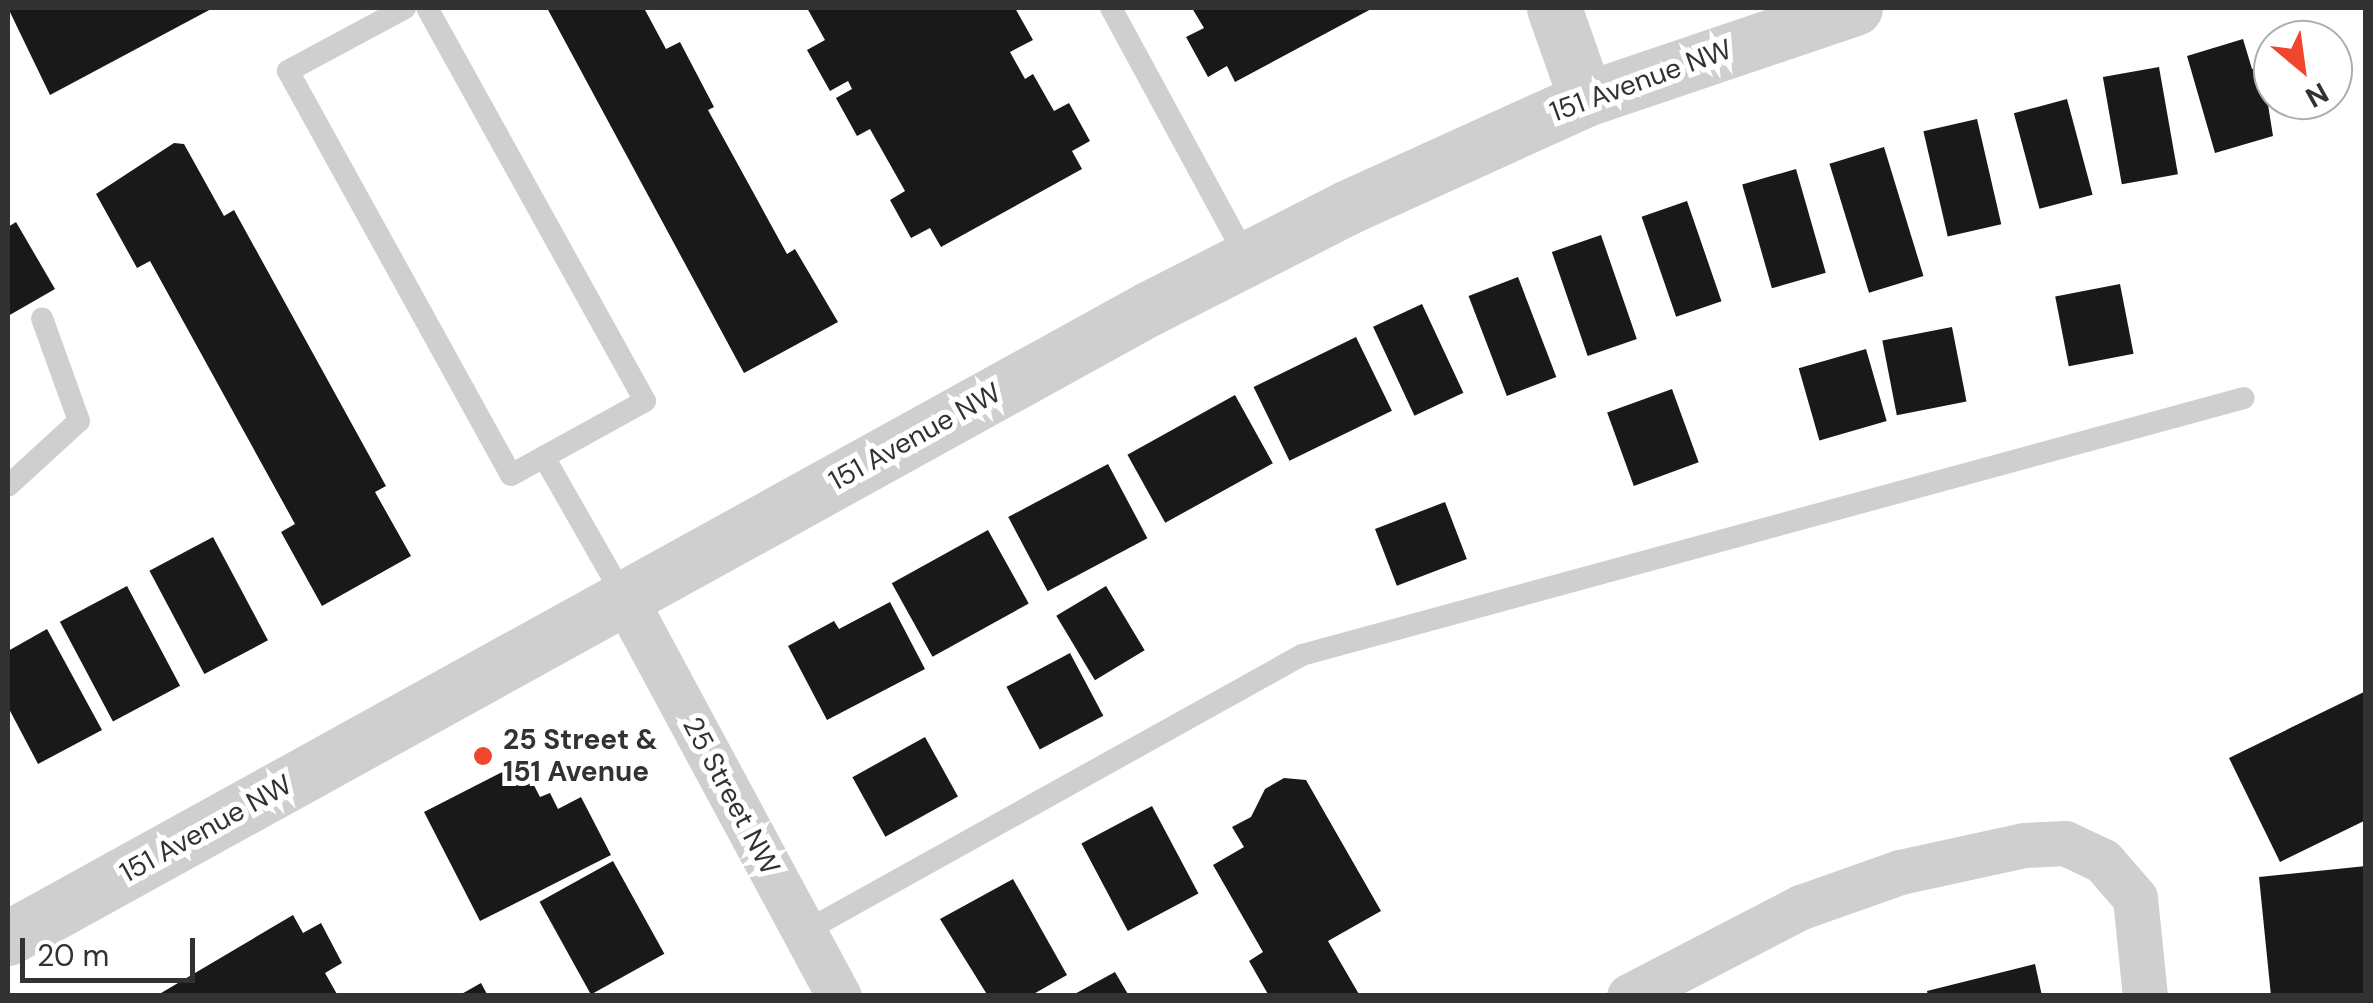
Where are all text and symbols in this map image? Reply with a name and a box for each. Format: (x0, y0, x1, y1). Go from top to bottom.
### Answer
north arrow (2253, 20, 2353, 120)
street label: 151 Avenue NW (1545, 33, 1737, 129)
text: N (2299, 74, 2335, 116)
street label: 151 Avenue NW (823, 376, 1007, 498)
street label: 25 Street NW (675, 711, 787, 881)
place label: 25 Street & 151 Avenue (503, 723, 658, 789)
marker: 25 Street & 151 Avenue (472, 745, 494, 767)
street label: 151 Avenue NW (114, 768, 298, 890)
scale bar (25, 918, 200, 980)
text: 20 m (37, 936, 109, 975)

